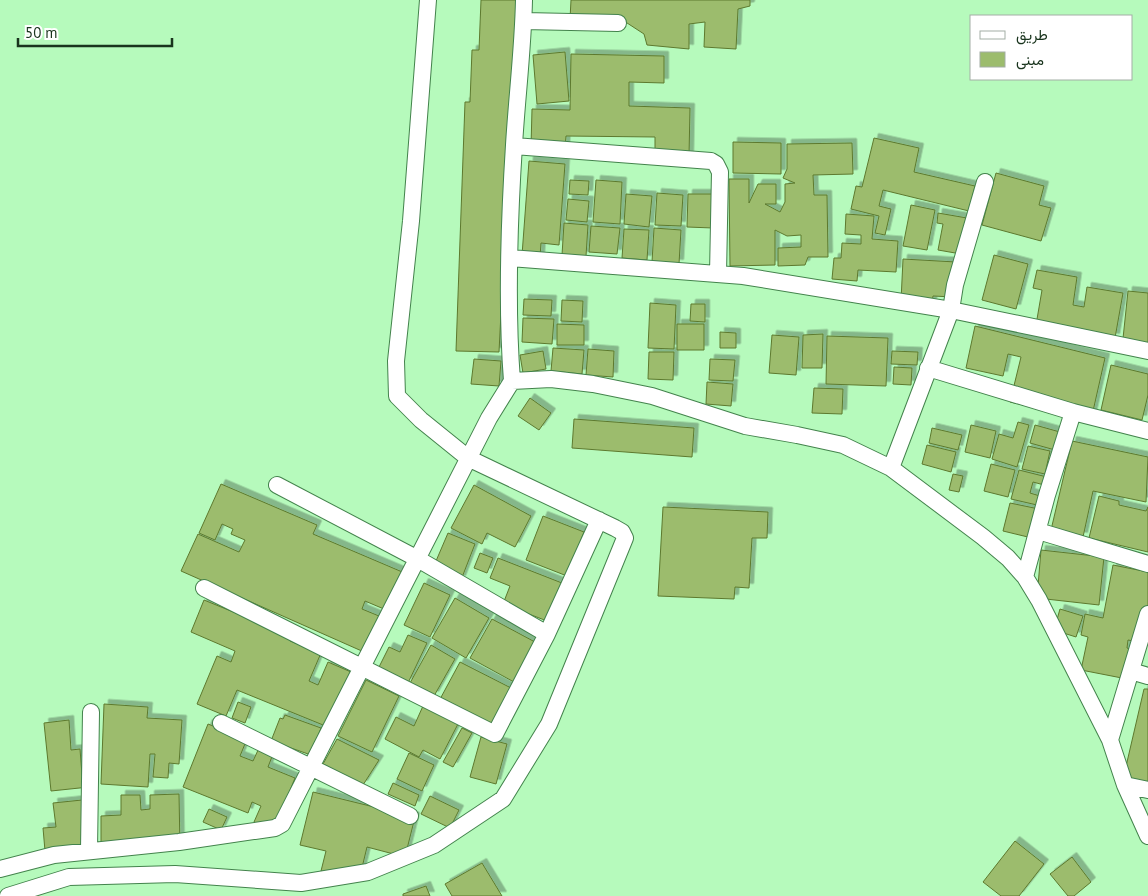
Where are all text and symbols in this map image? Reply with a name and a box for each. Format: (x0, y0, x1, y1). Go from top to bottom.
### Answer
scale bar (18, 15, 171, 47)
legend (970, 15, 1133, 80)
text: 50 m (25, 23, 58, 42)
text: طريق (1016, 25, 1048, 45)
text: مبنى (1016, 50, 1044, 70)

